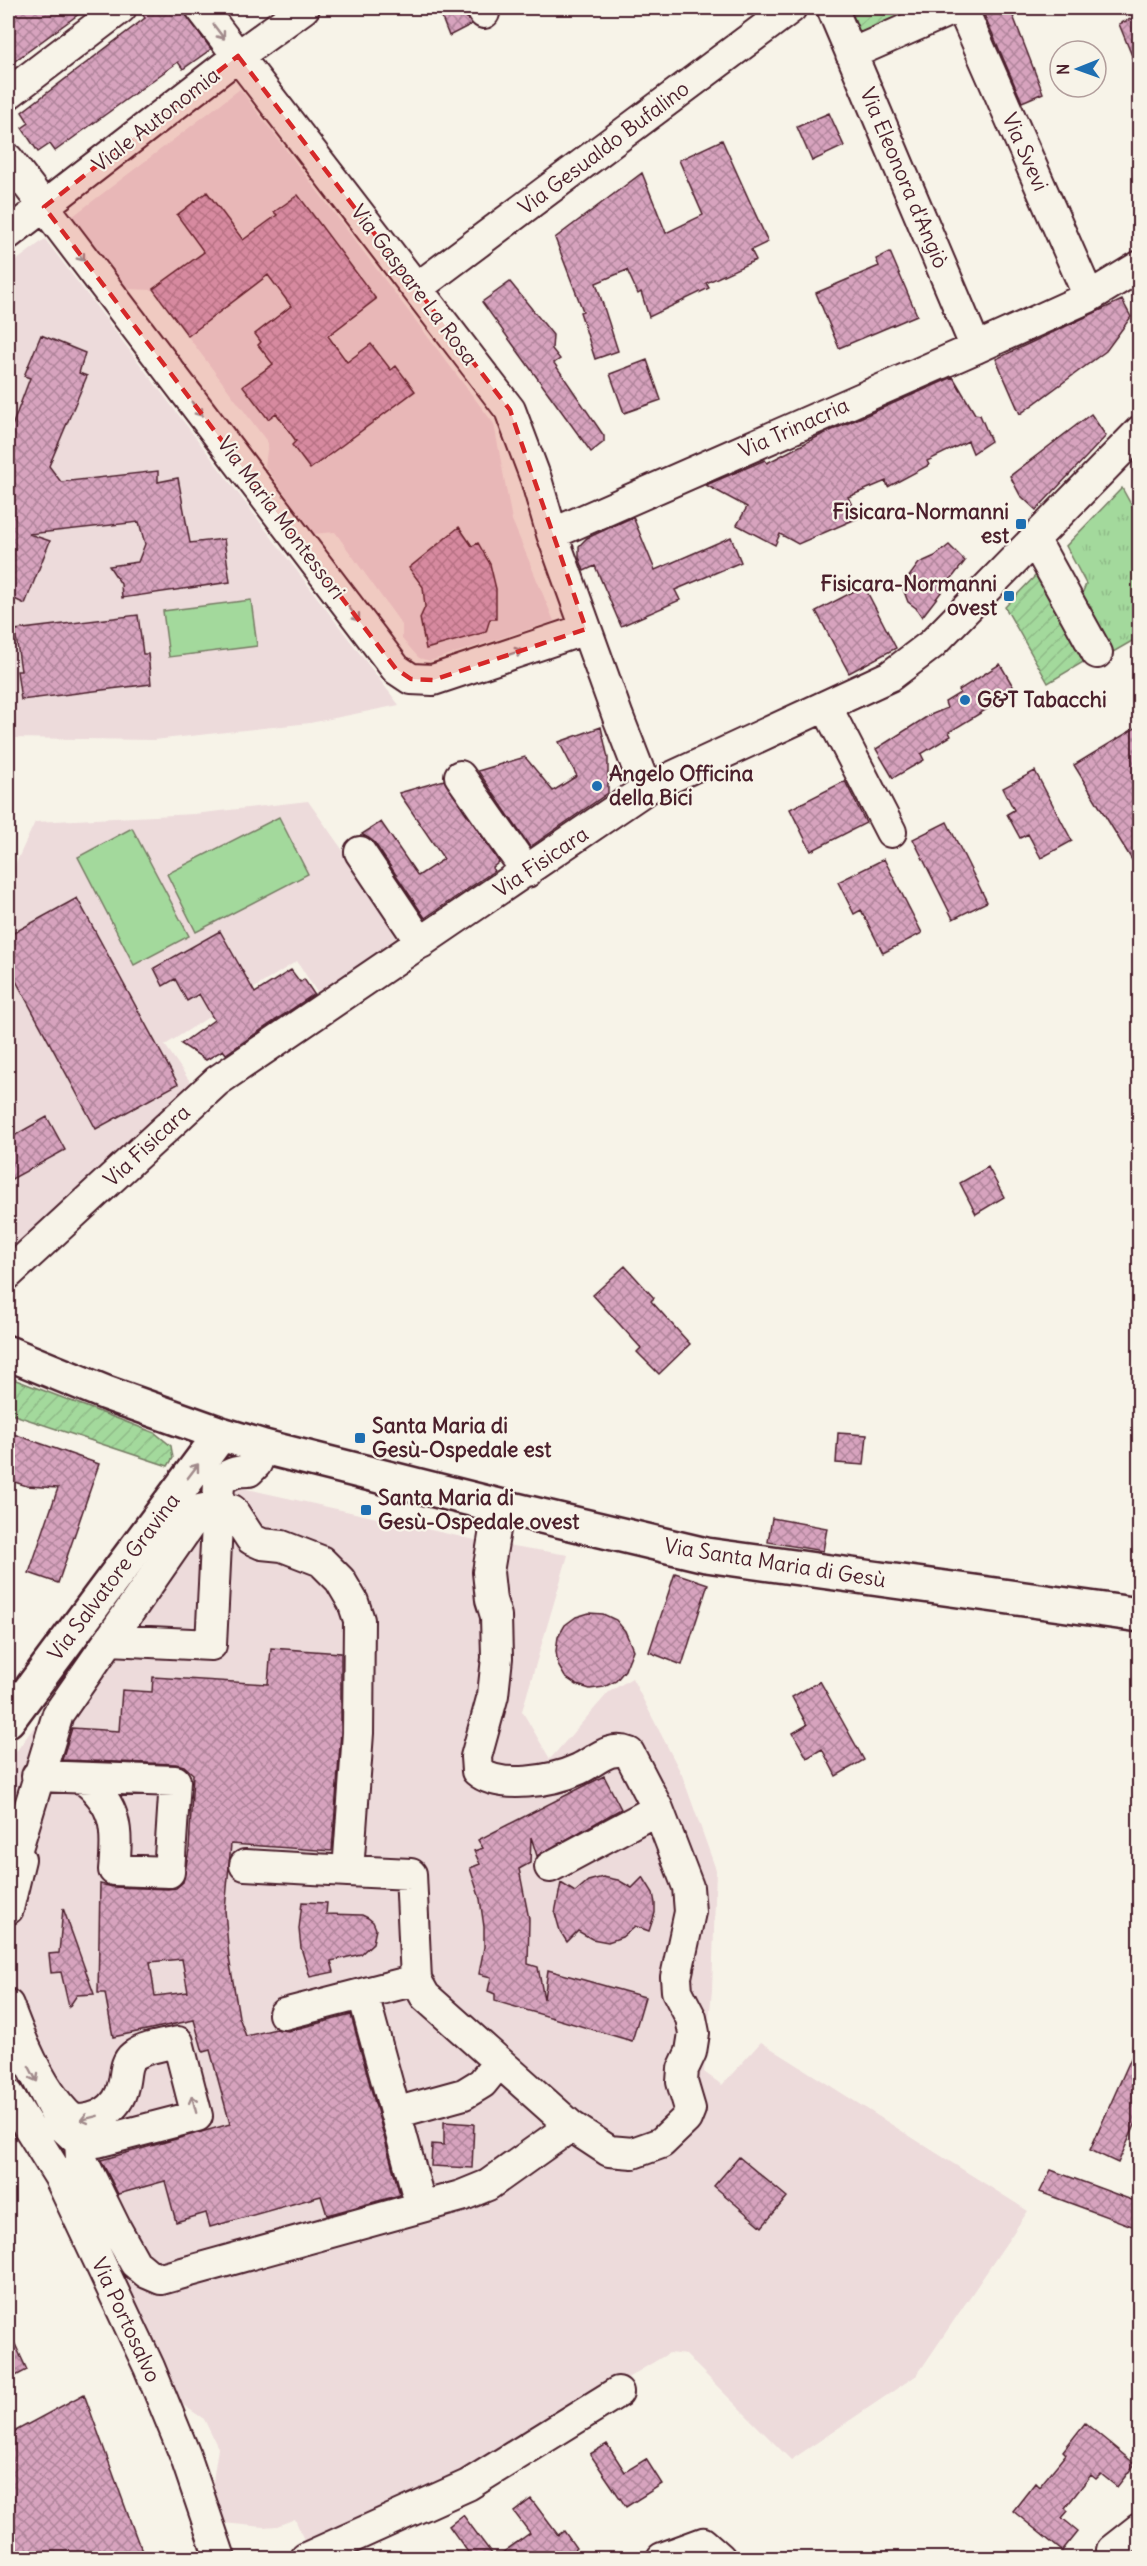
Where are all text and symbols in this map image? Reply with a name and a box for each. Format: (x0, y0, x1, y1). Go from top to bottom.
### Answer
one-way arrow (213, 23, 226, 39)
north arrow (1048, 39, 1108, 99)
street label: Viale Autonomia (86, 61, 225, 178)
text: N (1053, 64, 1073, 75)
street label: Via Gesualdo Bufalino (513, 75, 694, 221)
street label: Via Eleonora d'Angiò (854, 83, 955, 272)
street label: Via Svevi (996, 109, 1055, 195)
street label: Via Gaspare La Rosa (345, 199, 484, 371)
one-way arrow (72, 246, 85, 262)
street label: Via Trinacria (735, 391, 853, 464)
one-way arrow (191, 400, 204, 416)
street label: Via Maria Montessori (211, 431, 351, 604)
place label: Fisicara-Normanni est (833, 498, 1010, 549)
marker: Fisicara-Normanni est (1014, 517, 1028, 531)
place label: Fisicara-Normanni ovest (821, 570, 998, 621)
marker: Fisicara-Normanni ovest (1002, 589, 1016, 603)
one-way arrow (348, 605, 361, 621)
one-way arrow (504, 647, 523, 658)
place label: G&T Tabacchi (977, 686, 1107, 713)
marker: G&T Tabacchi (958, 693, 972, 707)
place label: Angelo Officina della Bici (609, 760, 753, 811)
marker: Angelo Officina della Bici (590, 779, 604, 793)
street label: Via Fisicara (488, 820, 593, 903)
street label: Via Fisicara (98, 1099, 196, 1193)
place label: Santa Maria di Gesù-Ospedale est (372, 1412, 552, 1463)
marker: Santa Maria di Gesù-Ospedale est (353, 1431, 367, 1445)
one-way arrow (187, 1463, 200, 1479)
place label: Santa Maria di Gesù-Ospedale ovest (378, 1484, 580, 1535)
street label: Via Salvatore Gravina (42, 1488, 185, 1666)
marker: Santa Maria di Gesù-Ospedale ovest (359, 1503, 373, 1517)
street label: Via Santa Maria di Gesù (662, 1532, 888, 1593)
one-way arrow (28, 2065, 40, 2083)
one-way arrow (188, 2095, 200, 2114)
one-way arrow (79, 2113, 98, 2125)
street label: Via Portosalvo (86, 2253, 167, 2386)

